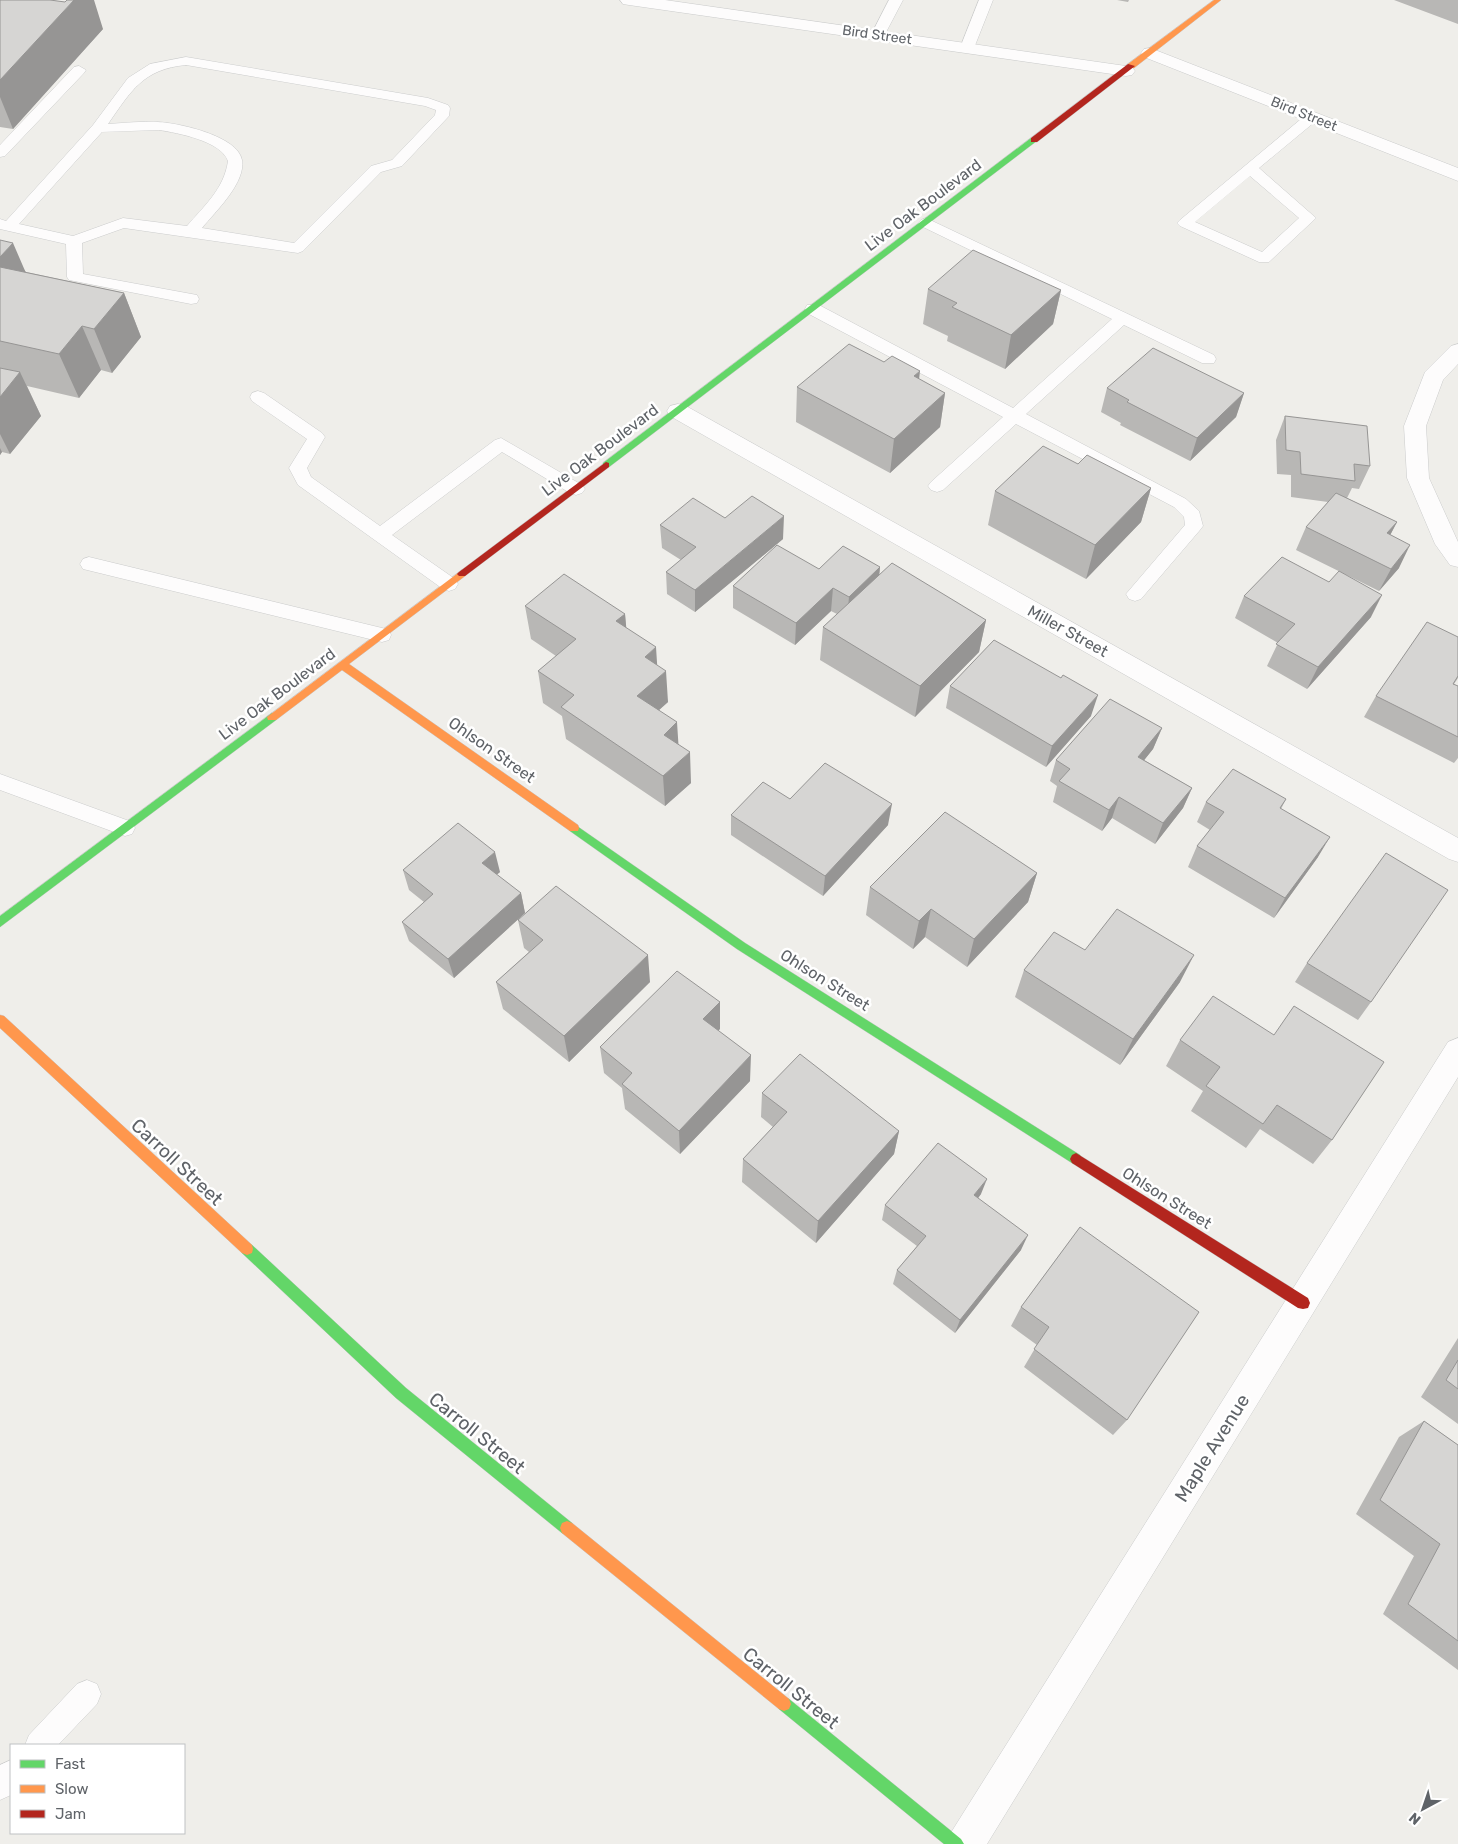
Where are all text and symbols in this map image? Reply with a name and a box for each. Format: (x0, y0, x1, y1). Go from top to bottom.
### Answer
street label: Bird Street (841, 22, 913, 48)
street label: Bird Street (1268, 93, 1340, 135)
street label: Live Oak Boulevard (861, 155, 985, 255)
street label: Live Oak Boulevard (538, 400, 662, 500)
street label: Miller Street (1024, 601, 1112, 661)
street label: Live Oak Boulevard (215, 644, 339, 744)
street label: Ohlson Street (445, 713, 539, 787)
street label: Ohlson Street (777, 945, 873, 1015)
street label: Carroll Street (126, 1114, 228, 1211)
street label: Ohlson Street (1119, 1163, 1215, 1233)
street label: Carroll Street (424, 1387, 530, 1479)
street label: Maple Avenue (1170, 1390, 1254, 1506)
street label: Carroll Street (738, 1642, 844, 1734)
legend (10, 1744, 185, 1834)
text: Fast (55, 1755, 85, 1773)
text: Slow (55, 1780, 88, 1798)
north arrow (1398, 1784, 1448, 1834)
text: Jam (55, 1805, 86, 1823)
text: N (1406, 1809, 1424, 1828)

